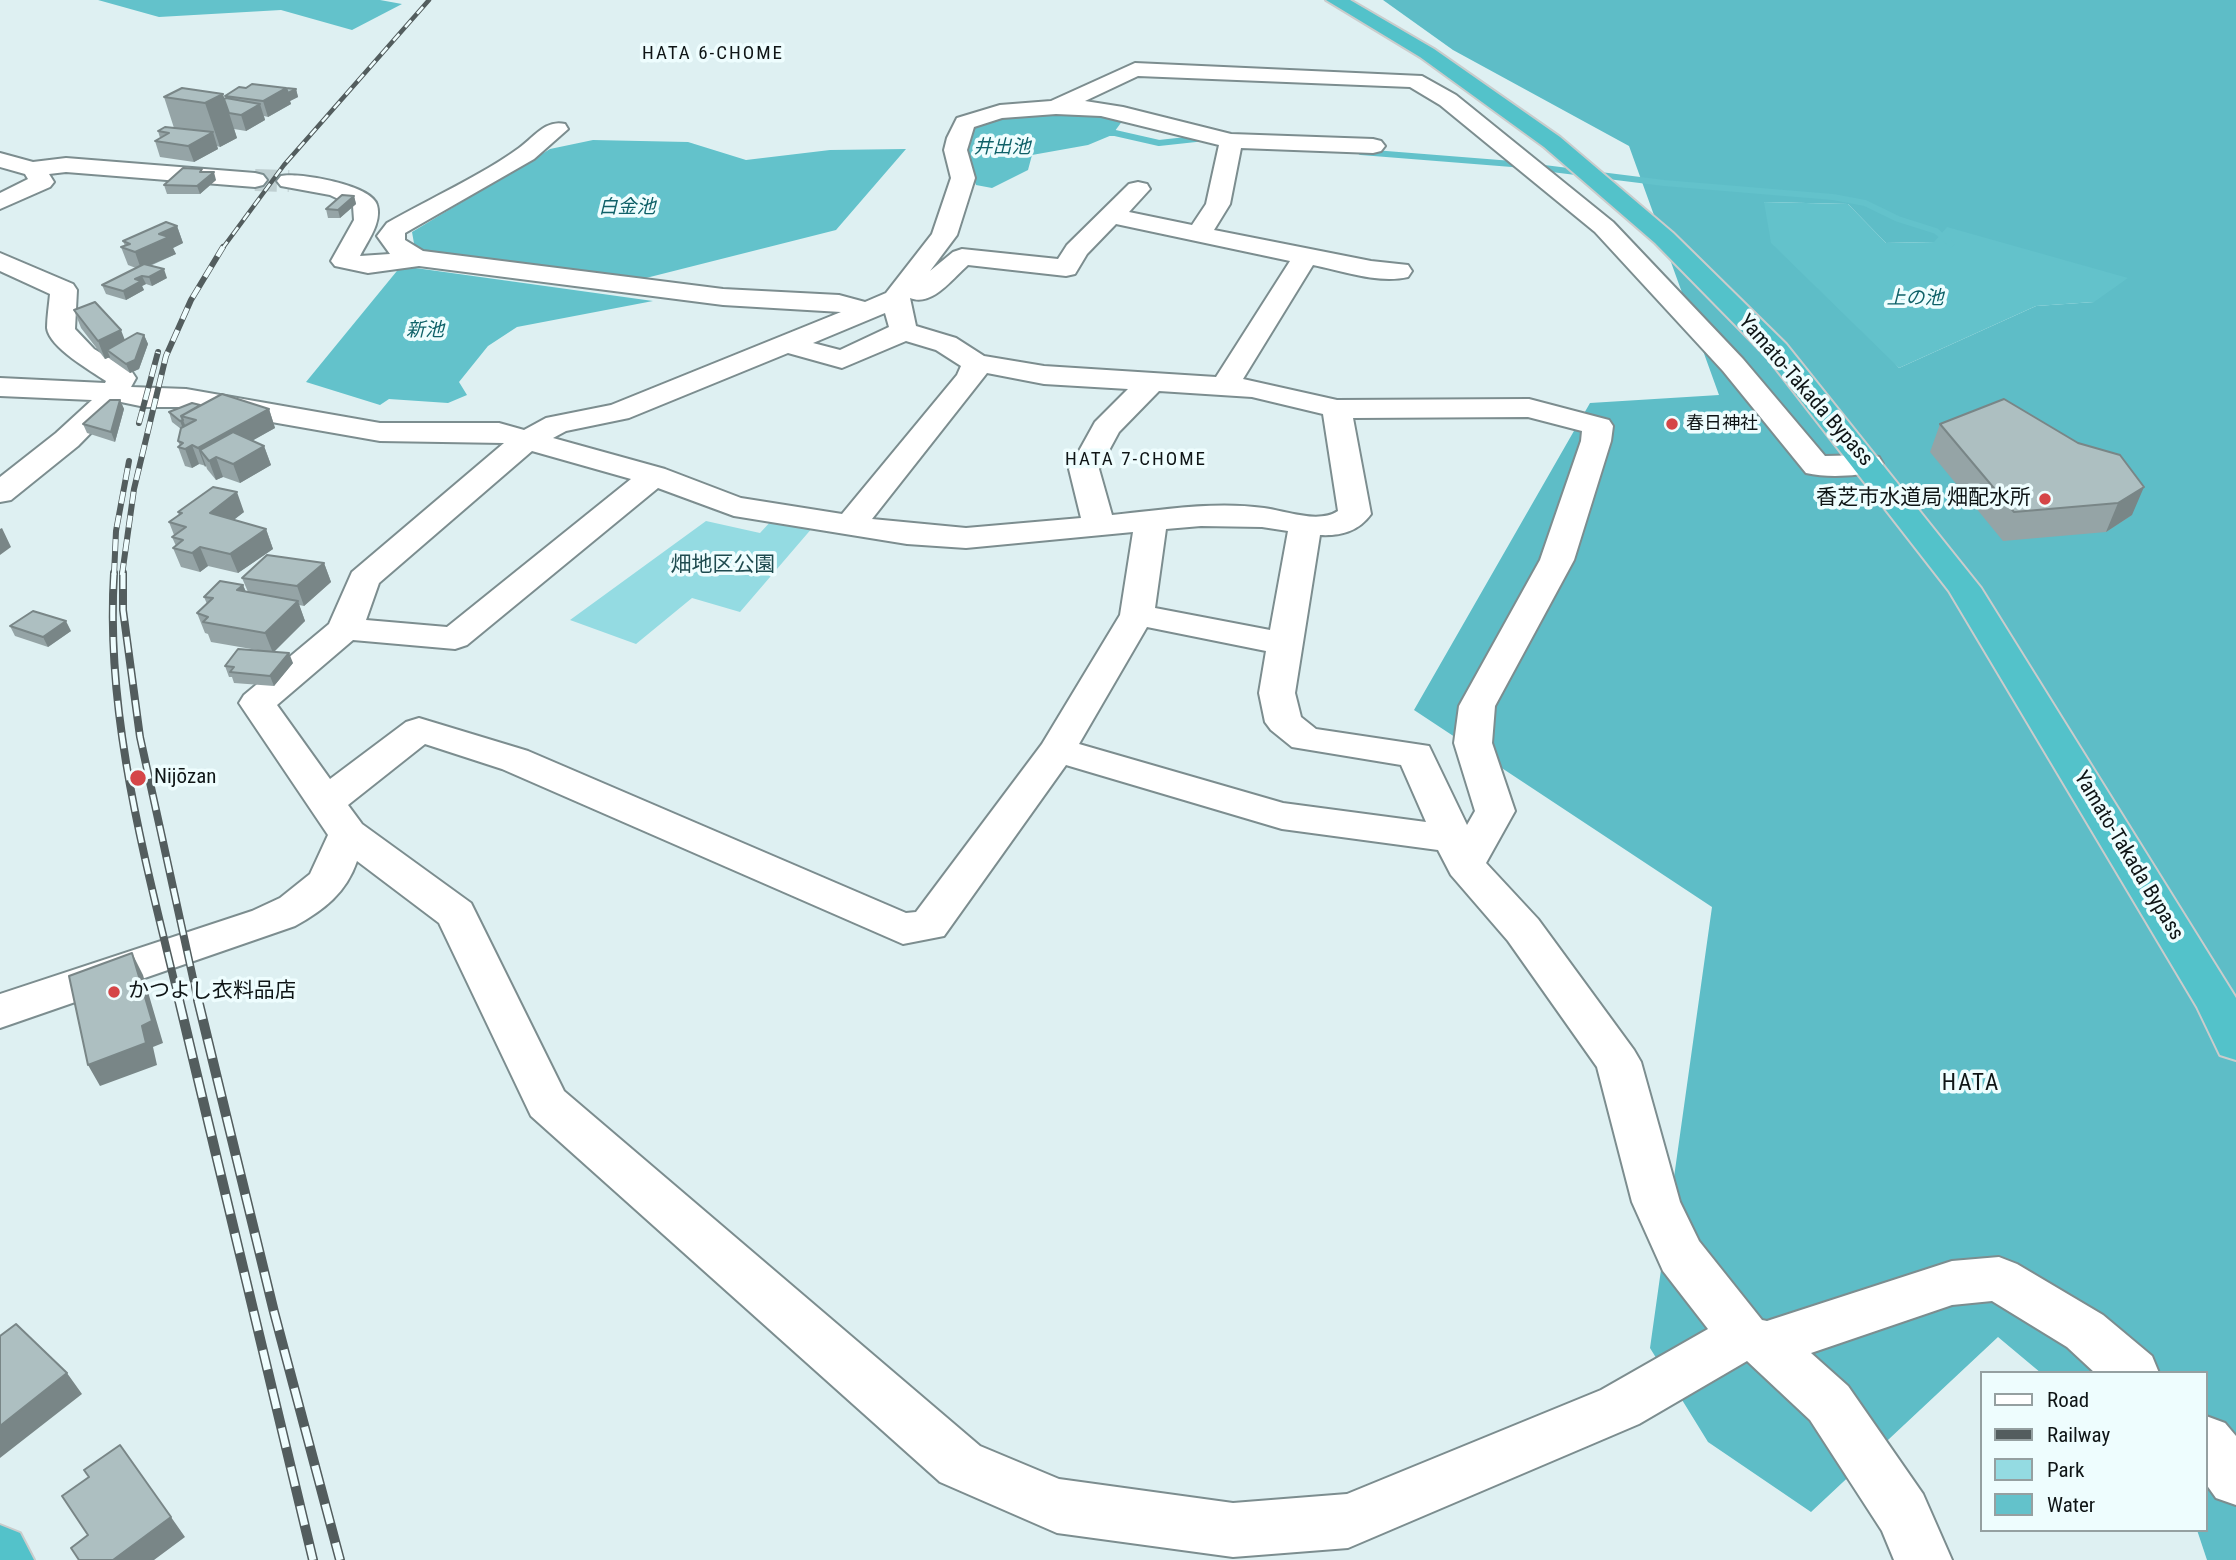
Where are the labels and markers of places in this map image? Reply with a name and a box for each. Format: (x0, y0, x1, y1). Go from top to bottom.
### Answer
place label: 春日神社 (1686, 413, 1758, 435)
marker: 春日神社 (1664, 416, 1680, 432)
place label: 香芝市水道局 畑配水所 (1816, 486, 2031, 512)
marker: 香芝市水道局 畑配水所 (2037, 491, 2053, 507)
place label: Nijōzan (154, 765, 216, 791)
marker: Nijōzan (128, 768, 148, 788)
place label: かつよし衣料品店 (128, 979, 296, 1005)
marker: かつよし衣料品店 (106, 984, 122, 1000)

